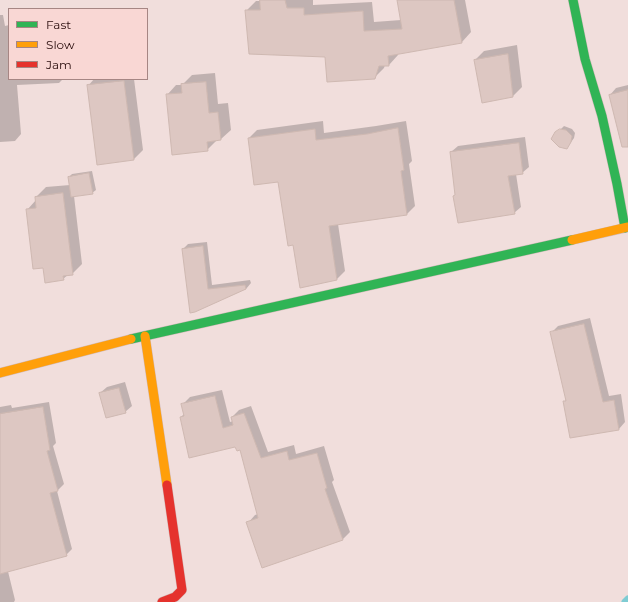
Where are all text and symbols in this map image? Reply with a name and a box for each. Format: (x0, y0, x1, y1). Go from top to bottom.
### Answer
legend (8, 8, 148, 80)
text: Fast (46, 17, 71, 32)
text: Slow (46, 37, 75, 52)
text: Jam (46, 57, 72, 72)

